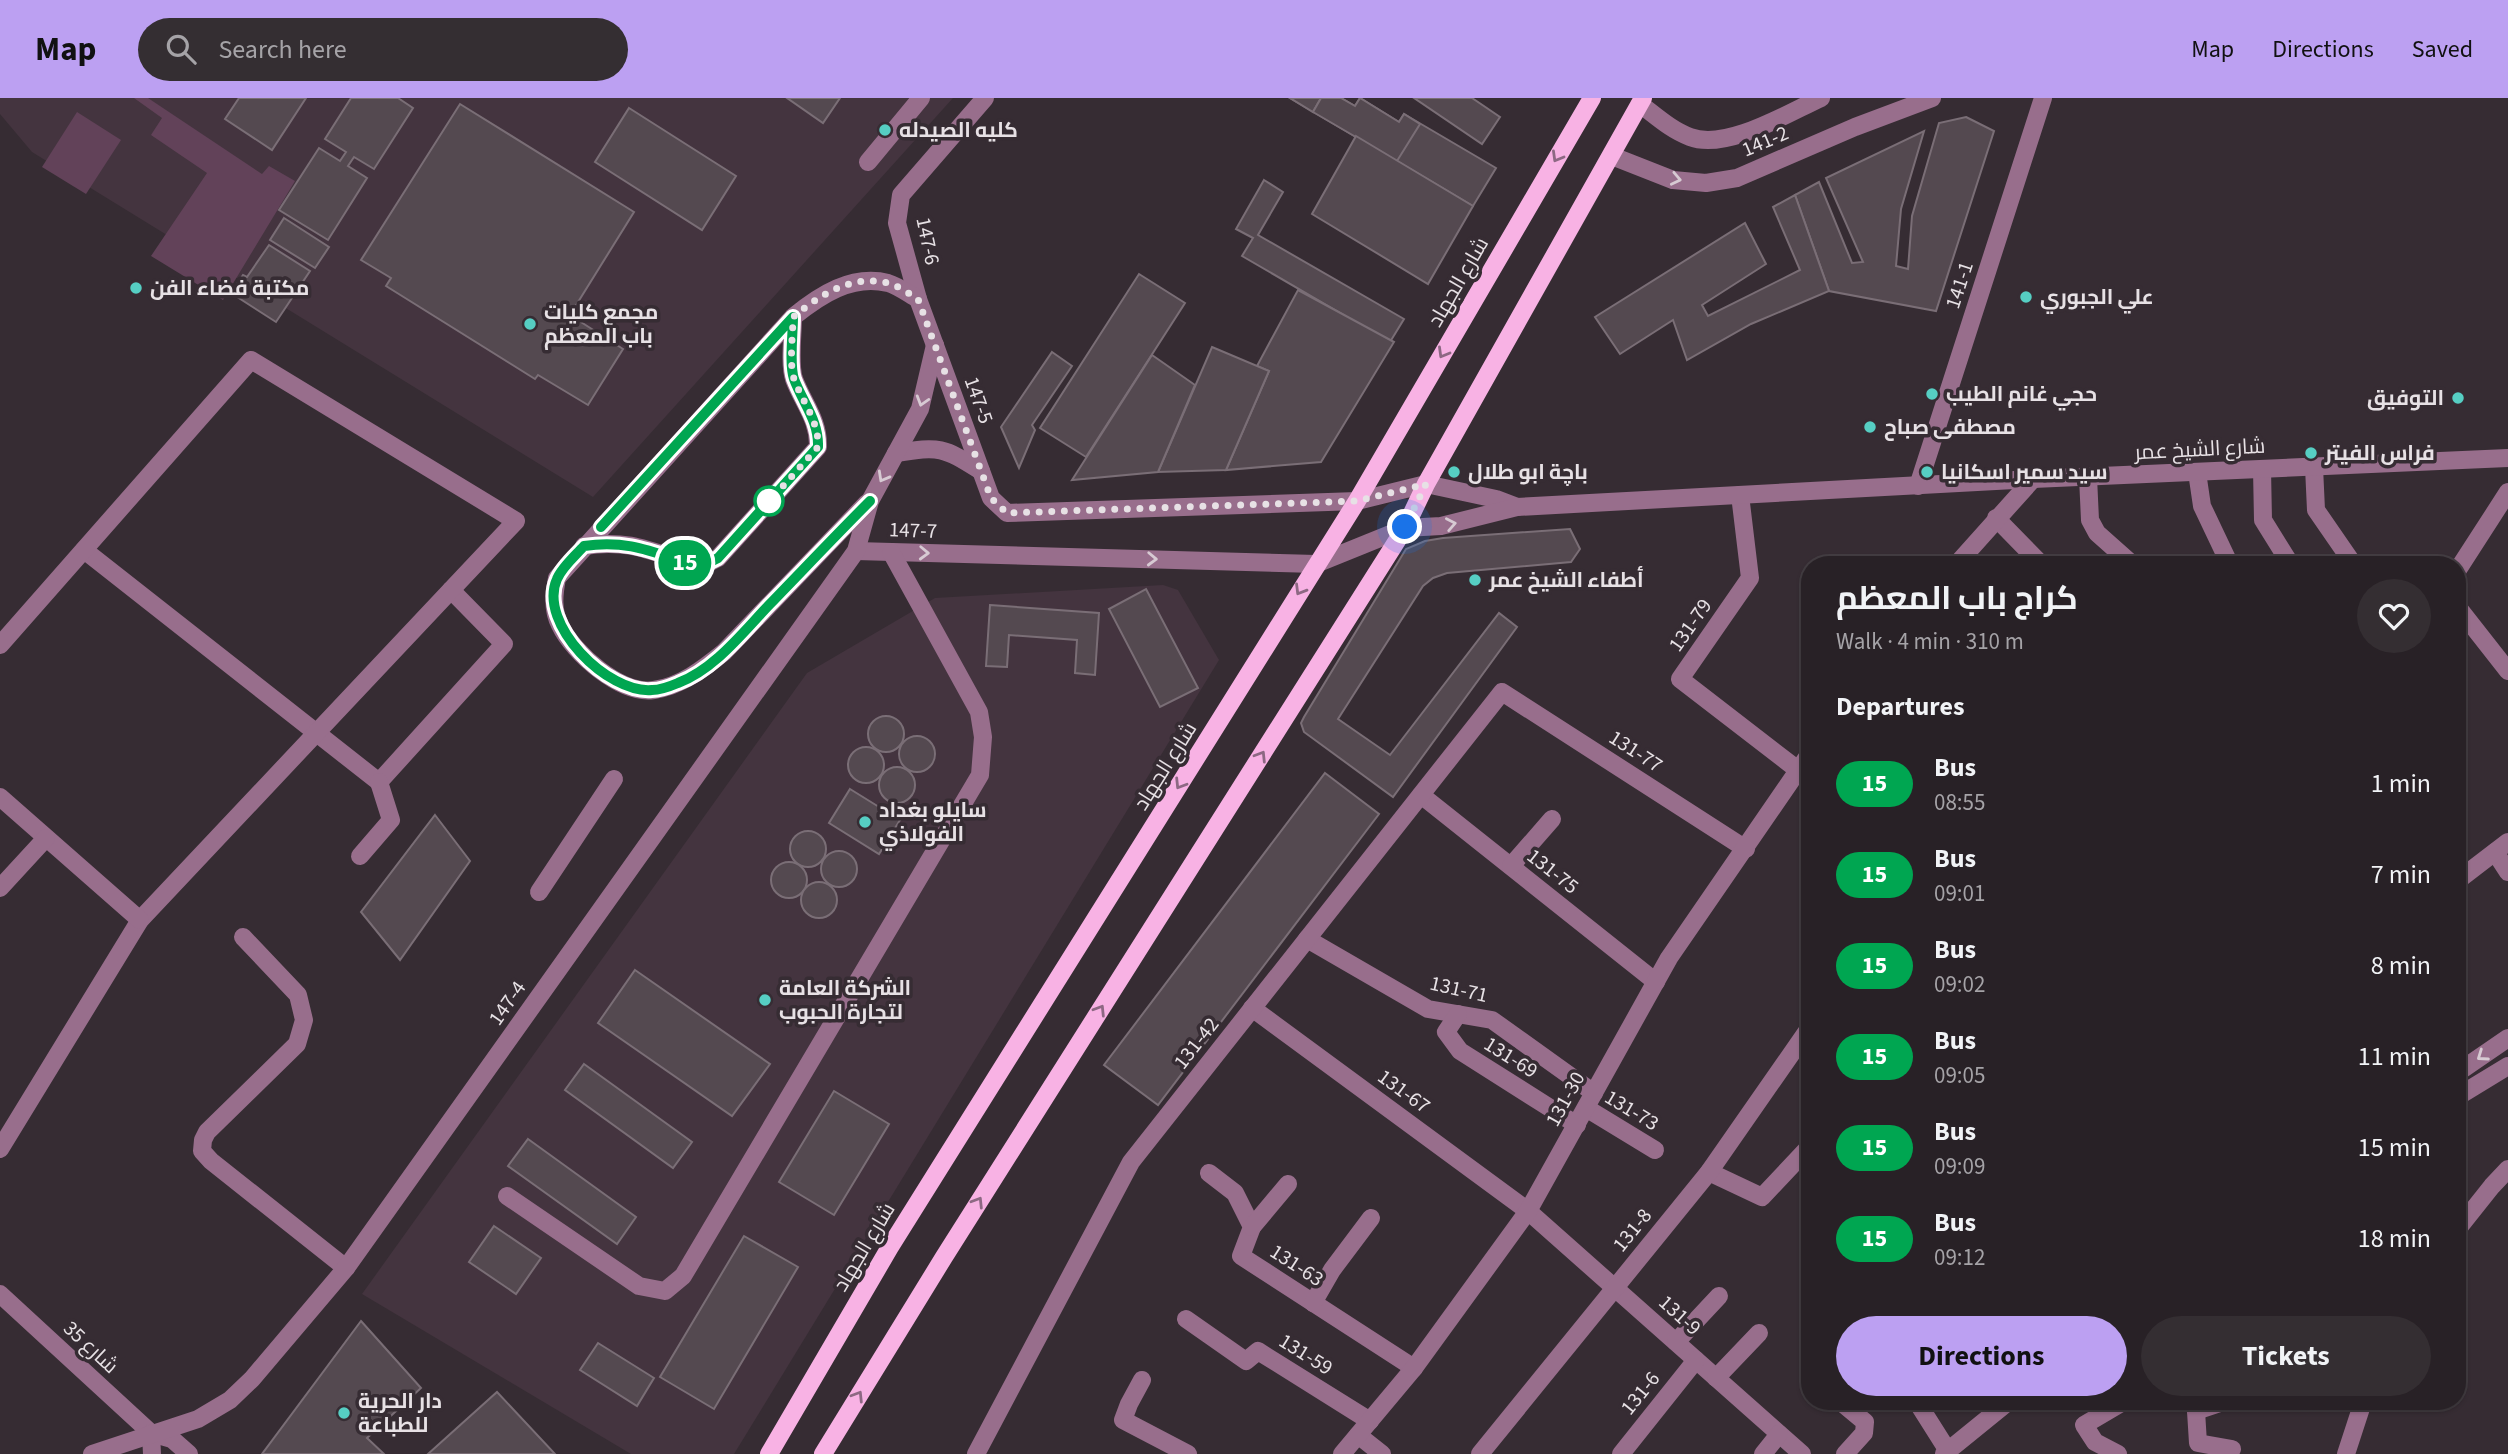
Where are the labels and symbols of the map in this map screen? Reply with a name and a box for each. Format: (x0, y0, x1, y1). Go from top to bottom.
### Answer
place label: كليه الصيدله (899, 115, 1018, 145)
street label: 141-2 (1737, 118, 1793, 164)
marker: كليه الصيدله (877, 122, 893, 138)
one-way arrow (1552, 149, 1565, 162)
one-way arrow (1670, 171, 1682, 186)
street label: 147-6 (908, 214, 948, 268)
street label: شارع الجهاد (1420, 232, 1496, 332)
street label: 141-1 (1937, 257, 1981, 313)
place label: مكتبة فضاء الفن (150, 273, 310, 303)
marker: مكتبة فضاء الفن (128, 280, 144, 296)
place label: علي الجبوري (2040, 282, 2154, 314)
marker: علي الجبوري (2018, 289, 2034, 305)
place label: مجمع كليات باب المعظم (544, 297, 658, 351)
marker: مجمع كليات باب المعظم (522, 316, 538, 332)
one-way arrow (1438, 346, 1451, 359)
street label: 147-5 (957, 372, 1001, 428)
place label: حجي غانم الطيب (1946, 379, 2097, 411)
place label: التوفيق (2367, 383, 2444, 413)
marker: حجي غانم الطيب (1924, 386, 1940, 402)
marker: التوفيق (2450, 390, 2466, 406)
one-way arrow (915, 395, 930, 407)
place label: مصطفى صباح (1884, 412, 2016, 442)
marker: مصطفى صباح (1862, 419, 1878, 435)
street label: شارع الشيخ عمر (2133, 431, 2266, 467)
place label: فراس الفيتر (2324, 438, 2435, 468)
marker: فراس الفيتر (2303, 445, 2319, 461)
place label: باچة ابو طلال (1468, 457, 1588, 487)
place label: سيد سمير اسكانيا (1941, 457, 2108, 487)
marker: باچة ابو طلال (1446, 464, 1462, 480)
marker: سيد سمير اسكانيا (1919, 464, 1935, 480)
one-way arrow (878, 470, 891, 482)
unlabelled marker (754, 486, 784, 516)
your location (1387, 509, 1422, 544)
street label: 147-7 (888, 514, 938, 546)
one-way arrow (1445, 517, 1457, 532)
line badge: 15 (654, 540, 716, 586)
one-way arrow (920, 545, 930, 561)
one-way arrow (1146, 552, 1157, 567)
place label: أطفاء الشيخ عمر (1488, 565, 1644, 595)
marker: أطفاء الشيخ عمر (1467, 572, 1483, 588)
one-way arrow (1296, 583, 1309, 596)
street label: 131-79 (1661, 592, 1719, 658)
street label: شارع الجهاد (1126, 716, 1204, 816)
street label: 131-77 (1603, 722, 1669, 780)
one-way arrow (1252, 750, 1265, 763)
one-way arrow (1176, 776, 1189, 789)
place label: سايلو بغداد الفولاذي (879, 795, 987, 851)
marker: سايلو بغداد الفولاذي (857, 814, 873, 830)
street label: 131-75 (1521, 841, 1585, 901)
street label: 131-71 (1427, 968, 1491, 1010)
place label: الشركة العامة لتجارة الحبوب (779, 973, 911, 1027)
street label: 147-4 (481, 975, 533, 1031)
marker: الشركة العامة لتجارة الحبوب (757, 992, 773, 1008)
one-way arrow (1091, 1005, 1104, 1018)
street label: 131-42 (1166, 1011, 1226, 1075)
street label: 131-69 (1478, 1029, 1544, 1085)
one-way arrow (2477, 1047, 2490, 1060)
street label: 131-67 (1371, 1062, 1437, 1120)
street label: 131-30 (1538, 1066, 1592, 1132)
street label: 131-73 (1599, 1082, 1665, 1138)
street label: شارع الجهاد (826, 1197, 902, 1297)
one-way arrow (970, 1197, 983, 1210)
street label: 131-8 (1605, 1202, 1659, 1258)
street label: 131-63 (1264, 1236, 1330, 1294)
street label: 131-9 (1652, 1288, 1708, 1342)
street label: شارع 35 (57, 1314, 125, 1380)
street label: 131-59 (1273, 1326, 1339, 1382)
street label: 131-6 (1613, 1365, 1667, 1421)
place label: دار الحرية للطباعة (358, 1386, 442, 1440)
one-way arrow (850, 1390, 863, 1403)
marker: دار الحرية للطباعة (336, 1405, 352, 1421)

